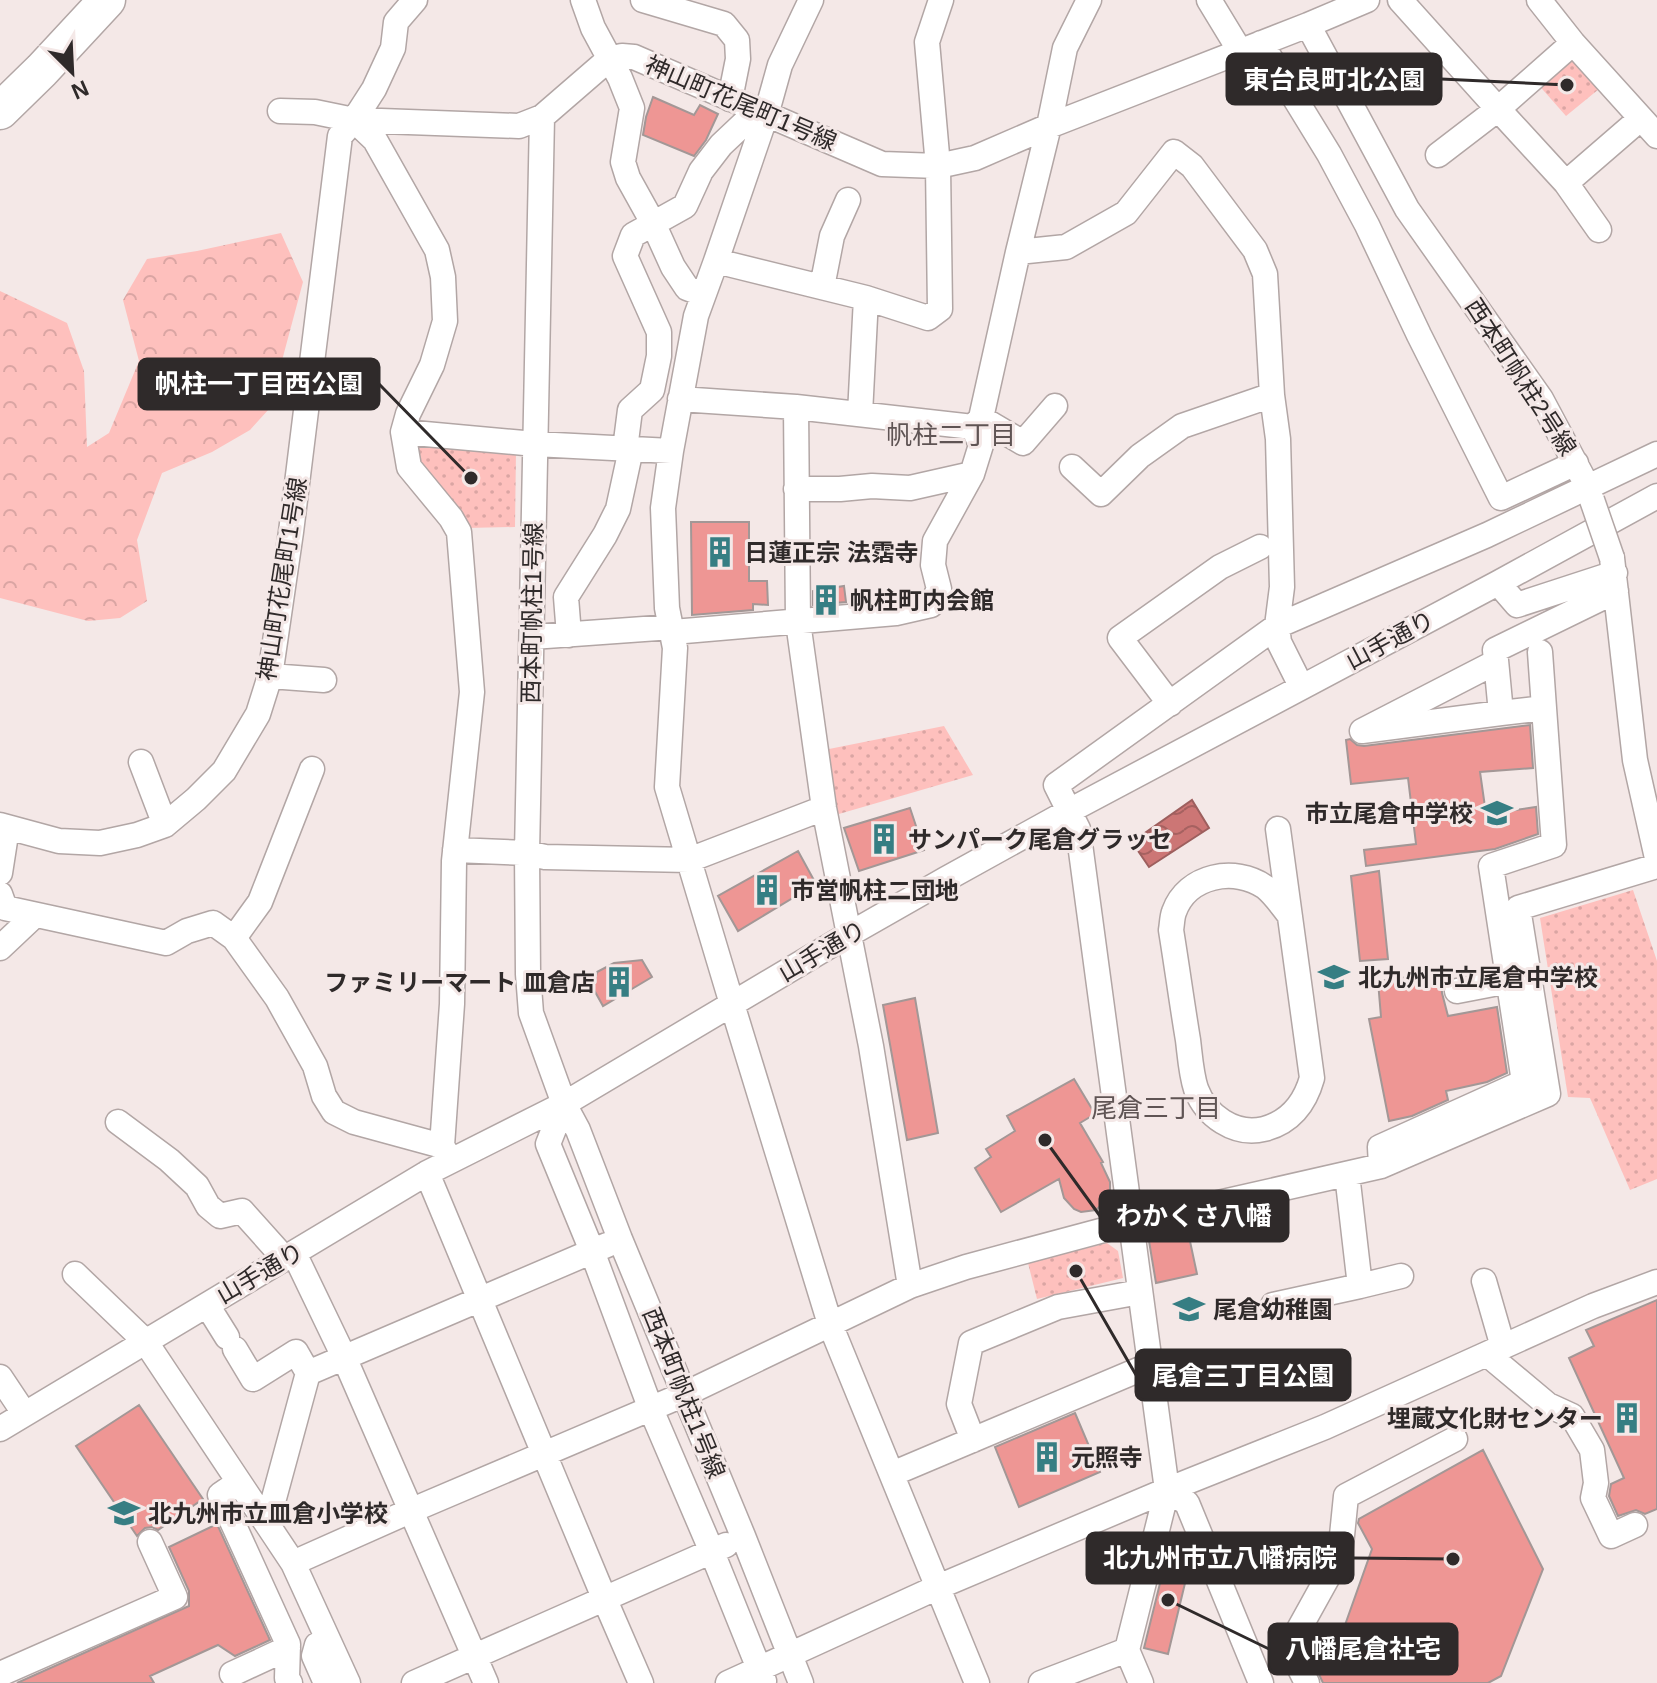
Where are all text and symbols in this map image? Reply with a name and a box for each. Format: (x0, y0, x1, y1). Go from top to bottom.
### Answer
north arrow (32, 32, 112, 112)
street label: 神山町花尾町1号線 (641, 50, 841, 156)
callout: 東台良町北公園 (1227, 54, 1441, 104)
text: 東台良町北公園 (1243, 65, 1425, 95)
text: N (68, 75, 92, 104)
street label: 西本町帆柱2号線 (1460, 294, 1582, 460)
callout: 帆柱一丁目西公園 (139, 359, 379, 409)
text: 帆柱一丁目西公園 (155, 369, 363, 399)
district label: 帆柱二丁目 (886, 420, 1016, 450)
street label: 神山町花尾町1号線 (253, 475, 311, 683)
street label: 西本町帆柱1号線 (517, 522, 547, 704)
building icon: 日蓮正宗 法霑寺 (703, 535, 737, 569)
place label: 日蓮正宗 法霑寺 (744, 539, 919, 566)
building icon: 帆柱町内会館 (809, 583, 843, 617)
place label: 帆柱町内会館 (850, 587, 994, 614)
street label: 山手通り (1341, 606, 1439, 674)
school or university icon: 市立尾倉中学校 (1480, 796, 1514, 830)
place label: 市立尾倉中学校 (1305, 800, 1473, 827)
building icon: サンパーク尾倉グラッセ (867, 822, 901, 856)
place label: サンパーク尾倉グラッセ (908, 826, 1172, 853)
building icon: 市営帆柱二団地 (750, 873, 784, 907)
place label: 市営帆柱二団地 (791, 877, 959, 904)
street label: 山手通り (774, 915, 870, 987)
school or university icon: 北九州市立尾倉中学校 (1317, 960, 1351, 994)
place label: 北九州市立尾倉中学校 (1358, 964, 1598, 991)
building icon: ファミリーマート 皿倉店 (602, 965, 636, 999)
place label: ファミリーマート 皿倉店 (324, 969, 595, 996)
district label: 尾倉三丁目 (1091, 1093, 1221, 1123)
callout: わかくさ八幡 (1100, 1191, 1288, 1241)
text: わかくさ八幡 (1116, 1201, 1272, 1231)
street label: 山手通り (212, 1237, 308, 1309)
school or university icon: 尾倉幼稚園 (1172, 1292, 1206, 1326)
place label: 尾倉幼稚園 (1213, 1296, 1333, 1323)
street label: 西本町帆柱1号線 (638, 1304, 730, 1482)
callout: 尾倉三丁目公園 (1136, 1350, 1350, 1400)
text: 尾倉三丁目公園 (1152, 1361, 1334, 1391)
building icon: 埋蔵文化財センター (1610, 1401, 1644, 1435)
place label: 埋蔵文化財センター (1387, 1405, 1603, 1432)
building icon: 元照寺 (1030, 1440, 1064, 1474)
place label: 元照寺 (1071, 1444, 1143, 1471)
school or university icon: 北九州市立皿倉小学校 (107, 1496, 141, 1530)
place label: 北九州市立皿倉小学校 (148, 1500, 388, 1527)
callout: 北九州市立八幡病院 (1087, 1533, 1353, 1583)
text: 北九州市立八幡病院 (1103, 1543, 1337, 1573)
callout: 八幡尾倉社宅 (1269, 1624, 1457, 1674)
text: 八幡尾倉社宅 (1285, 1634, 1441, 1664)

